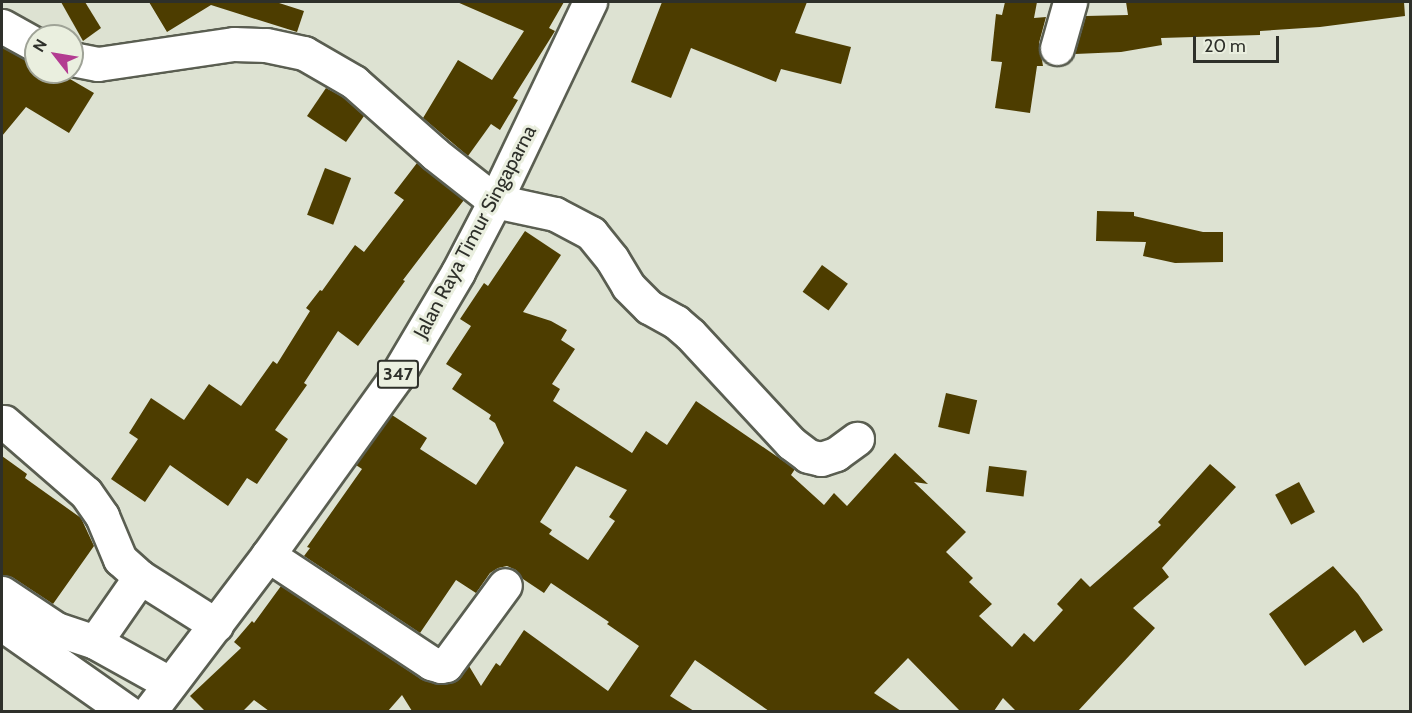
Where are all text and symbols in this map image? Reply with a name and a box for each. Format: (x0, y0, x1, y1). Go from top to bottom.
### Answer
north arrow (24, 24, 84, 84)
scale bar (1196, 24, 1282, 62)
text: 20 m (1204, 35, 1246, 57)
text: N (29, 36, 51, 55)
street label: Jalan Raya Timur Singaparna (409, 121, 541, 343)
road number: 347 (376, 359, 420, 389)

